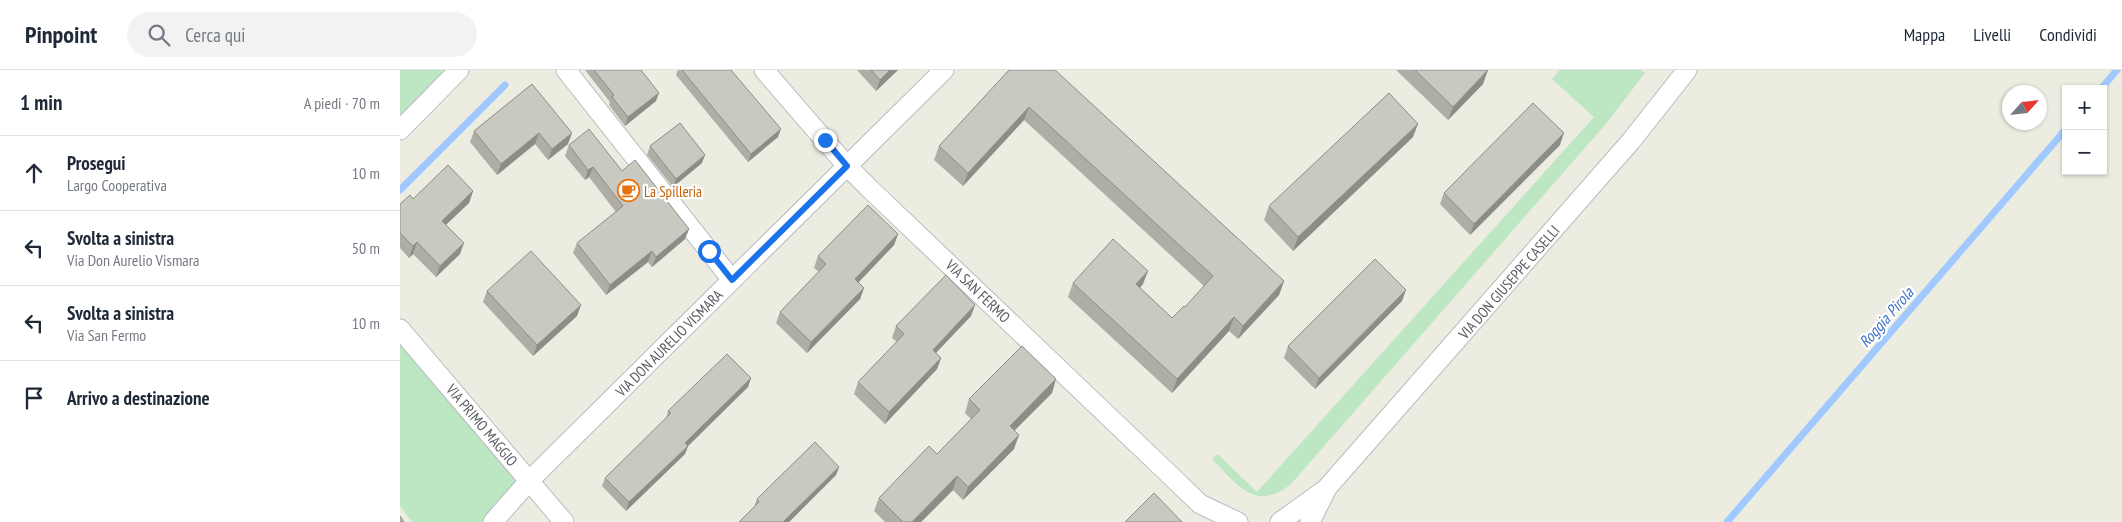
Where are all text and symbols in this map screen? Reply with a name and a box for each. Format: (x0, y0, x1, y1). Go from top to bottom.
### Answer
search box (127, 12, 477, 57)
text: Pinpoint (25, 19, 97, 50)
icon: search (145, 21, 173, 49)
text: Cerca qui (185, 23, 245, 47)
text: Mappa (1904, 23, 1945, 46)
text: Livelli (1973, 23, 2011, 46)
text: Condividi (2039, 23, 2097, 46)
north arrow (2002, 85, 2047, 130)
map controls (2062, 85, 2107, 175)
button: + (2062, 85, 2107, 130)
text: 1 min (20, 89, 62, 116)
text: A piedi · 70 m (304, 93, 380, 113)
route end (814, 129, 837, 152)
button: − (2062, 130, 2107, 175)
text: Prosegui (67, 151, 126, 175)
icon: ahead (20, 159, 48, 187)
text: 10 m (352, 163, 380, 183)
text: Largo Cooperativa (67, 175, 167, 195)
cafe icon: La Spilleria (616, 179, 640, 203)
place label: La Spilleria (644, 182, 702, 201)
street label: VIA DON GIUSEPPE CASELLI (1454, 221, 1564, 344)
text: Svolta a sinistra (67, 226, 174, 250)
icon: left (20, 234, 48, 262)
text: 50 m (352, 238, 380, 258)
route start (698, 240, 721, 263)
text: Via Don Aurelio Vismara (67, 250, 199, 270)
street label: VIA SAN FERMO (941, 255, 1014, 327)
water label: Roggia Pirola (1854, 282, 1919, 351)
street label: VIA DON AURELIO VISMARA (611, 285, 727, 401)
text: Svolta a sinistra (67, 301, 174, 325)
icon: left (20, 309, 48, 337)
text: 10 m (352, 313, 380, 333)
text: Via San Fermo (67, 325, 146, 345)
street label: VIA PRIMO MAGGIO (441, 379, 522, 470)
icon: arrive (20, 384, 48, 412)
text: Arrivo a destinazione (67, 386, 210, 410)

